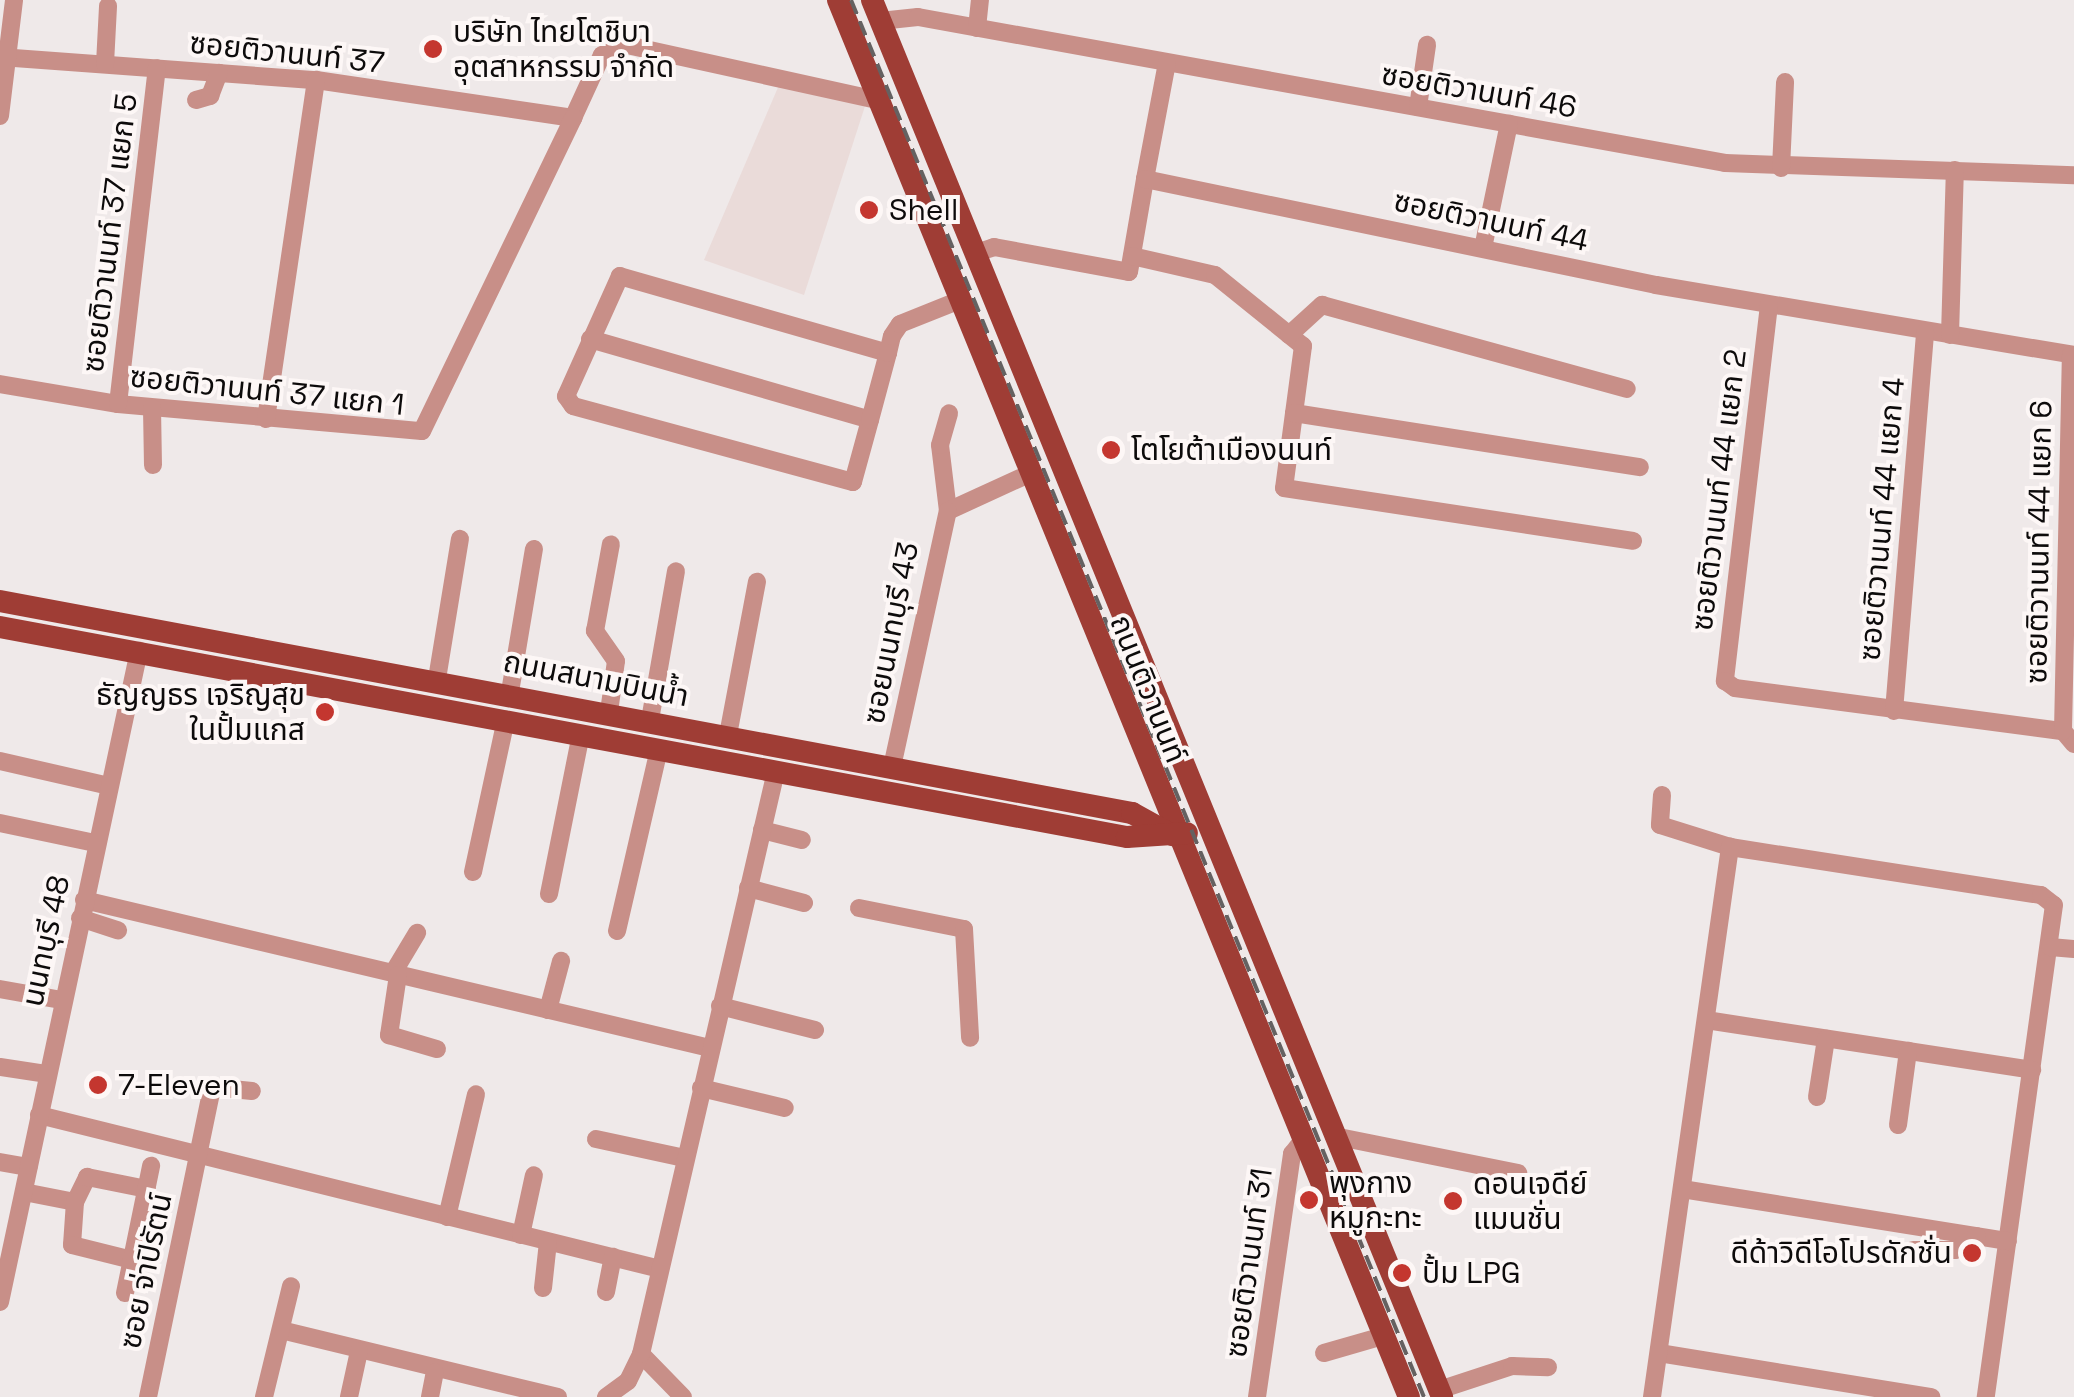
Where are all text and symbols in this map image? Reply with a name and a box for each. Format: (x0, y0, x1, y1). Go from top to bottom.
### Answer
place label: บริษัท ไทยโตชิบา อุตสาหกรรม จำกัด (453, 14, 674, 84)
street label: ซอยติวานนท์ 37 (188, 25, 386, 81)
marker: บริษัท ไทยโตชิบา อุตสาหกรรม จำกัด (422, 38, 444, 60)
street label: ซอยติวานนท์ 46 (1379, 56, 1579, 126)
street label: ซอยติวานนท์ 37 แยก 5 (75, 91, 145, 375)
street label: ซอยติวานนท์ 44 (1390, 183, 1592, 259)
place label: Shell (889, 192, 958, 228)
marker: Shell (858, 199, 880, 221)
street label: ซอยติวานนท์ 44 แยก 2 (1684, 347, 1754, 633)
street label: ซอยติวานนท์ 37 แยก 1 (128, 359, 406, 423)
street label: ซอยติวานนท์ 44 แยก 4 (1852, 376, 1912, 662)
street label: ซอยติวานนท์ 44 แยก 6 (2019, 400, 2059, 684)
place label: โตโยต้าเมืองนนท์ (1131, 432, 1332, 468)
marker: โตโยต้าเมืองนนท์ (1100, 439, 1122, 461)
street label: ซอยนนทบุรี 43 (856, 539, 926, 727)
street label: ถนนติวานนท์ (1102, 610, 1194, 768)
street label: ถนนสนามบินน้ำ (500, 643, 692, 715)
place label: ธัญญธร เจริญสุข ในปั้มแกส (96, 677, 305, 748)
marker: ธัญญธร เจริญสุข ในปั้มแกส (314, 701, 336, 723)
street label: นนทบุรี 48 (15, 872, 77, 1010)
place label: 7-Eleven (118, 1067, 240, 1103)
marker: 7-Eleven (87, 1074, 109, 1096)
place label: พุงกาง หมูกะทะ (1329, 1165, 1422, 1236)
street label: ซอยติวานนท์ 31 (1218, 1166, 1280, 1360)
place label: ดอนเจดีย์ แมนชั่น (1473, 1166, 1587, 1236)
marker: พุงกาง หมูกะทะ (1298, 1189, 1320, 1211)
street label: ซอย จ่าปิรัตน์ (112, 1190, 180, 1352)
marker: ดอนเจดีย์ แมนชั่น (1442, 1190, 1464, 1212)
place label: ดีด้าวิดีโอโปรดักชั่น (1730, 1235, 1952, 1271)
marker: ดีด้าวิดีโอโปรดักชั่น (1961, 1242, 1983, 1264)
place label: ปั้ม LPG (1422, 1255, 1520, 1291)
marker: ปั้ม LPG (1391, 1262, 1413, 1284)

